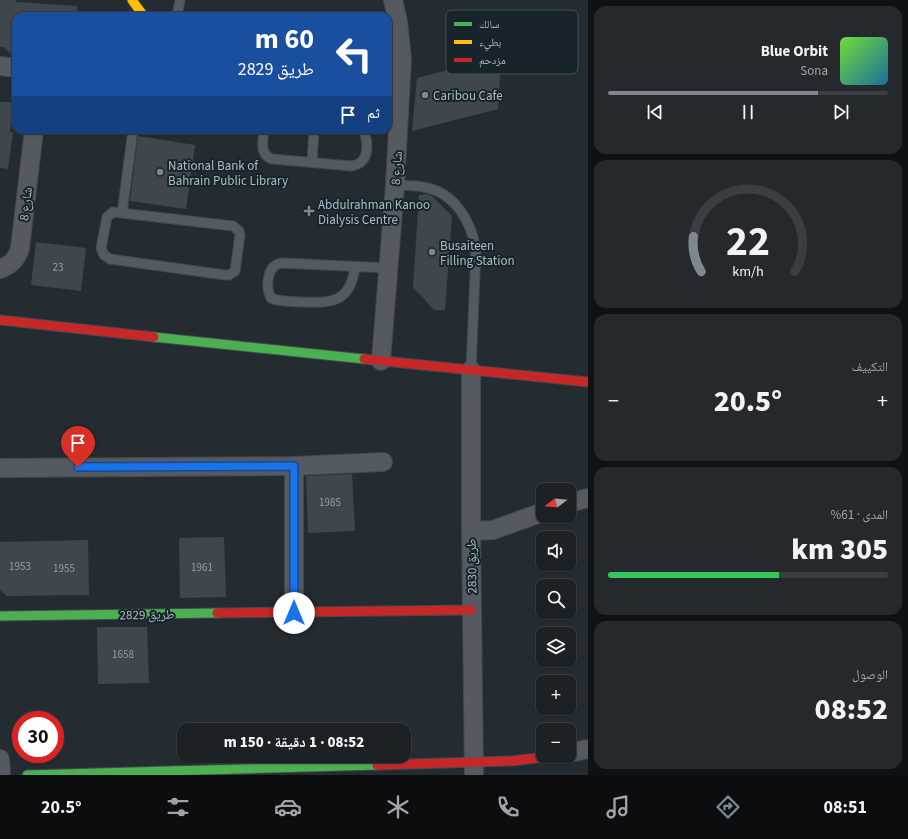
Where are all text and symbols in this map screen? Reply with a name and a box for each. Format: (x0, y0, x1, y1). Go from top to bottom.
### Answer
legend (446, 10, 578, 74)
text: سالك (479, 17, 499, 32)
text: 60 m (255, 19, 314, 59)
icon: left (328, 28, 380, 80)
text: بطيء (479, 35, 501, 51)
text: Blue Orbit (761, 41, 828, 62)
text: مزدحم (479, 53, 506, 68)
text: طريق 2829 (238, 57, 314, 82)
text: Sona (800, 62, 828, 80)
place label: Caribou Cafe (433, 87, 503, 105)
marker: Caribou Cafe (420, 90, 430, 100)
icon: previous (644, 101, 666, 123)
icon: pause (737, 101, 759, 123)
icon: next (830, 101, 852, 123)
text: ثم (367, 103, 380, 124)
icon: arrive (337, 104, 359, 126)
street label: شارع 8 (387, 151, 407, 186)
place label: National Bank of Bahrain Public Library (168, 157, 288, 190)
marker: National Bank of Bahrain Public Library (155, 167, 165, 177)
street label: شارع 8 (15, 186, 37, 222)
place label: Abdulrahman Kanoo Dialysis Centre (318, 196, 430, 229)
marker: Abdulrahman Kanoo Dialysis Centre (303, 205, 315, 217)
text: 22 (726, 211, 770, 271)
place label: Busaiteen Filling Station (440, 237, 515, 270)
marker: Busaiteen Filling Station (427, 247, 437, 257)
house number: 23 (53, 260, 63, 275)
text: km/h (732, 260, 764, 281)
text: التكييف (852, 358, 888, 376)
text: 20.5° (714, 380, 782, 423)
text: − (608, 385, 619, 417)
text: + (877, 385, 888, 417)
pin (61, 426, 95, 467)
icon: arrive (67, 432, 89, 454)
north arrow (536, 483, 576, 523)
map controls (536, 483, 576, 763)
house number: 1985 (319, 495, 341, 510)
text: المدى · 61% (830, 506, 888, 524)
text: 305 km (791, 528, 888, 571)
button: sound (536, 531, 576, 571)
street label: طريق 2830 (463, 538, 481, 594)
house number: 1953 (9, 559, 31, 574)
house number: 1961 (191, 560, 213, 575)
house number: 1955 (53, 561, 75, 576)
button: search (536, 579, 576, 619)
position arrow (273, 592, 315, 634)
street label: طريق 2829 (119, 606, 175, 624)
button: layers (536, 627, 576, 667)
house number: 1658 (112, 647, 134, 662)
text: الوصول (852, 666, 888, 684)
button: + (536, 675, 576, 715)
text: 08:52 (815, 688, 888, 731)
speed limit sign: 30 (12, 711, 64, 763)
button: − (536, 723, 576, 763)
text: 08:52 · 1 دقيقة · 150 m (224, 732, 364, 753)
icon: filters (164, 793, 192, 821)
icon: car (274, 793, 302, 821)
icon: climate (384, 793, 412, 821)
icon: phone (494, 793, 522, 821)
icon: music (604, 793, 632, 821)
icon: directions (714, 793, 742, 821)
text: 20.5° (41, 795, 82, 820)
text: 08:51 (824, 795, 867, 820)

